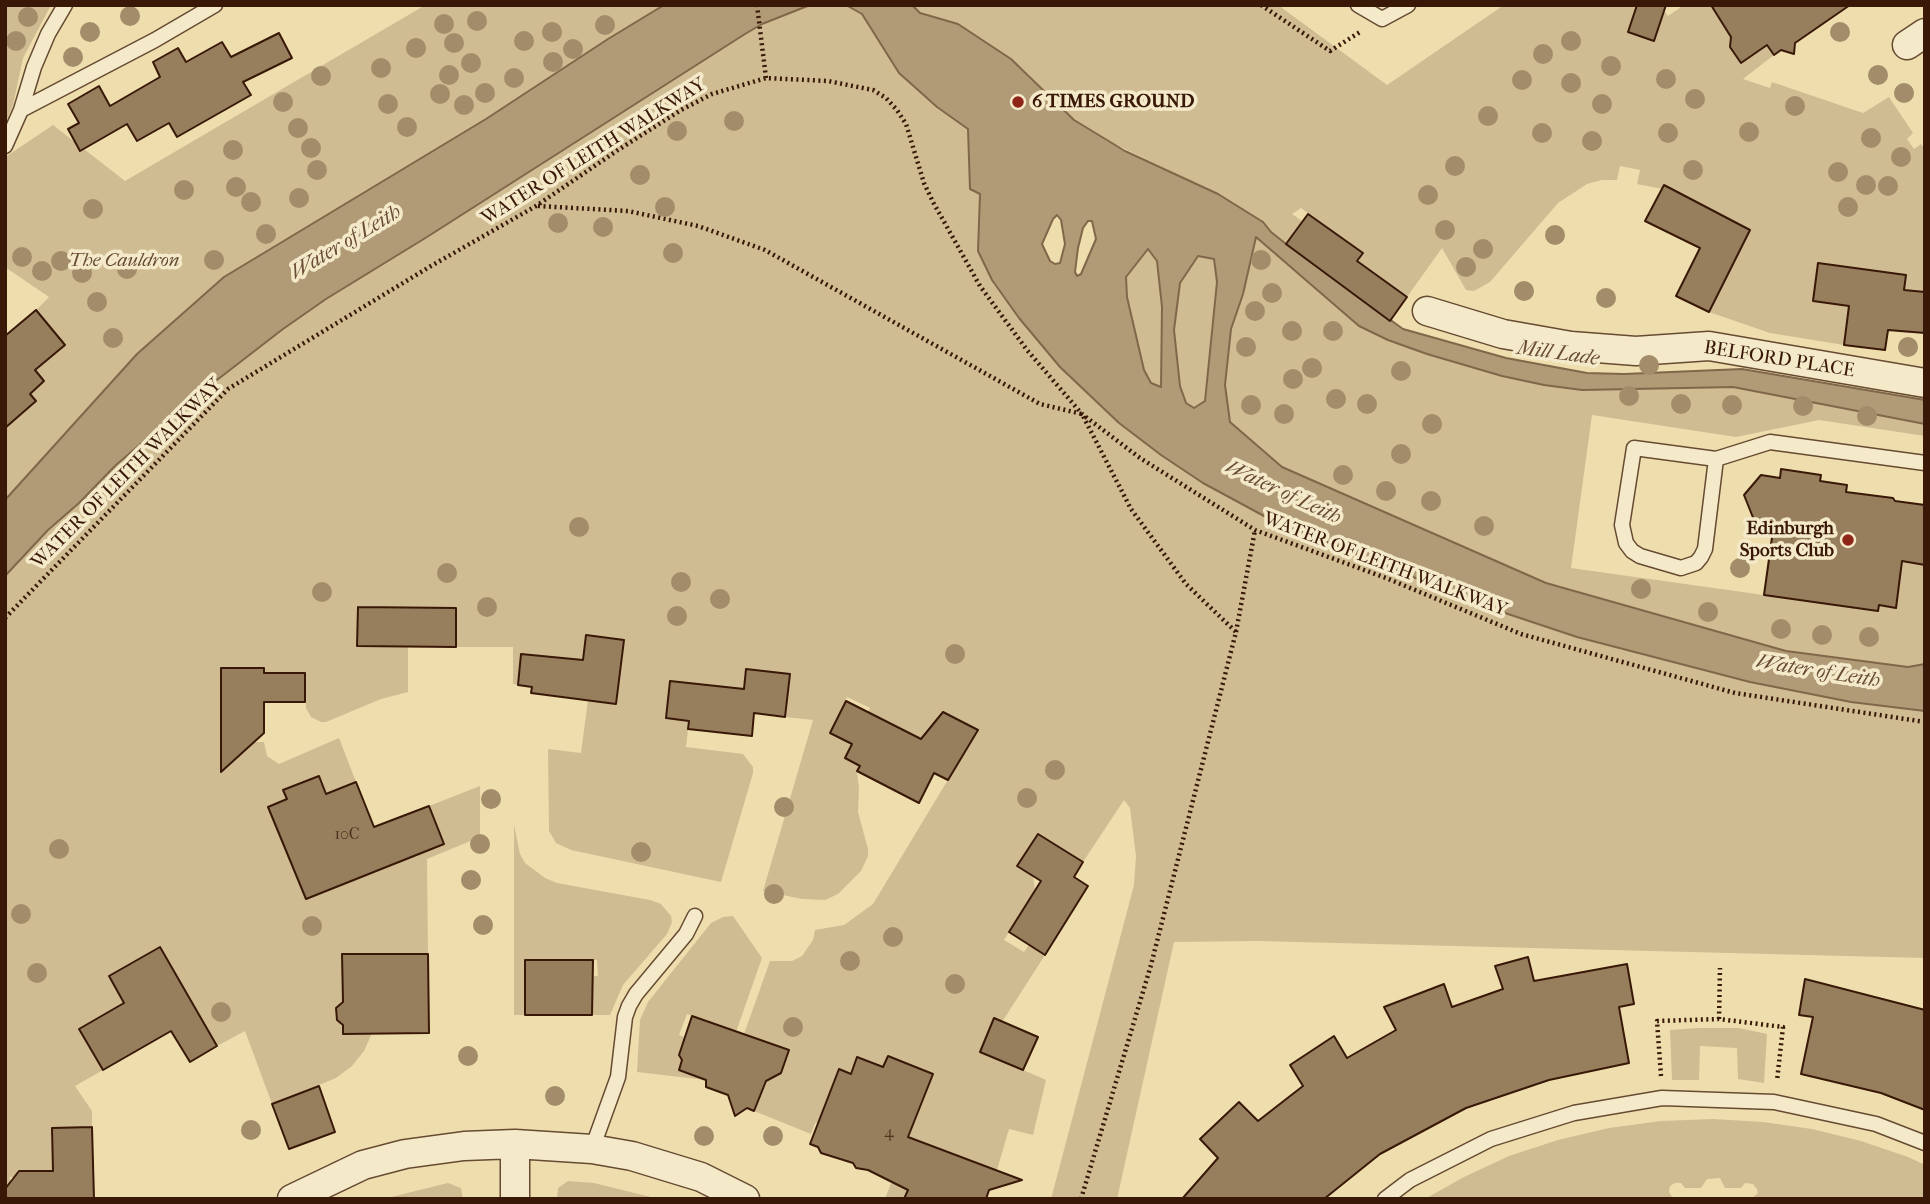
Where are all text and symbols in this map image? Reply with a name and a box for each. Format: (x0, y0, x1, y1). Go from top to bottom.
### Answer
street label: WATER OF LEITH WALKWAY (478, 73, 710, 231)
place label: 6 TIMES GROUND (1032, 91, 1195, 113)
marker: 6 TIMES GROUND (1010, 94, 1026, 110)
water label: Water of Leith (286, 200, 406, 286)
park label: The Cauldron (69, 250, 179, 272)
water label: Mill Lade (1515, 336, 1601, 372)
street label: BELFORD PLACE (1702, 337, 1856, 383)
street label: WATER OF LEITH WALKWAY (27, 374, 227, 574)
water label: Water of Leith (1221, 455, 1345, 531)
street label: WATER OF LEITH WALKWAY (1260, 508, 1510, 622)
place label: Edinburgh Sports Club (1740, 518, 1834, 562)
marker: Edinburgh Sports Club (1840, 532, 1856, 548)
water label: Water of Leith (1754, 650, 1882, 694)
house number: 10C (334, 825, 360, 845)
house number: 4 (884, 1123, 894, 1143)

